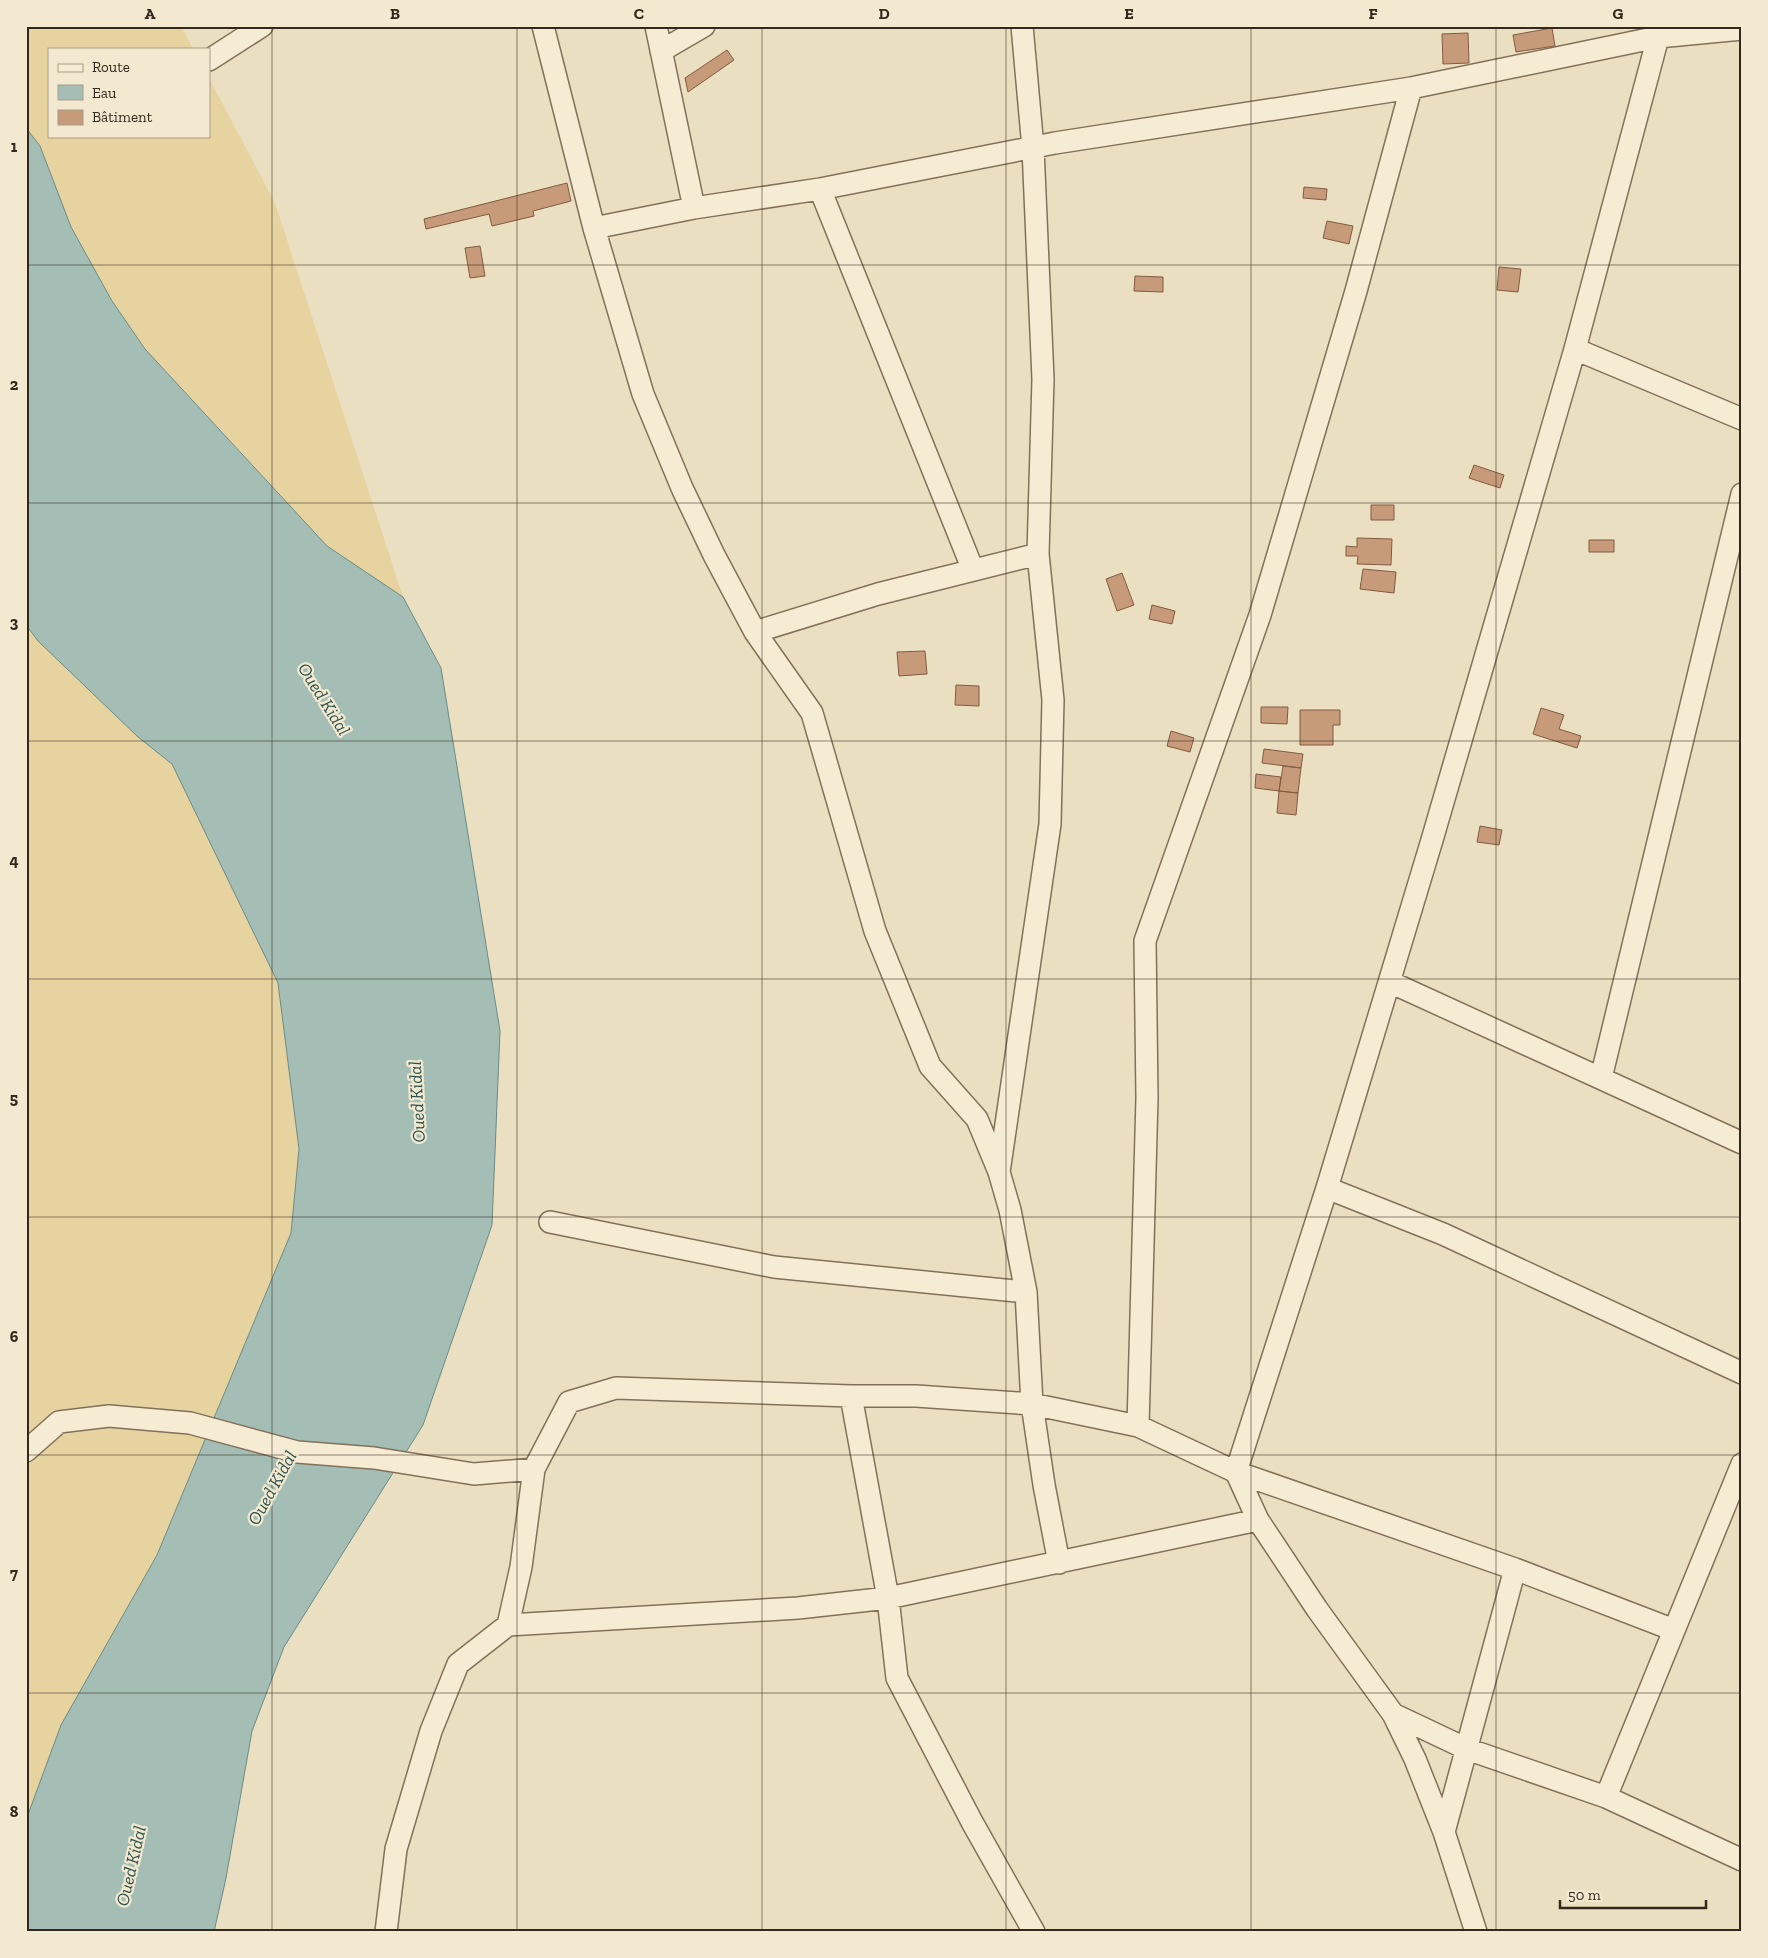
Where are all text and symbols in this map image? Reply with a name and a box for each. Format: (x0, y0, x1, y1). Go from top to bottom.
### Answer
text: A (145, 4, 156, 23)
text: B (390, 4, 400, 23)
text: C (634, 4, 644, 23)
text: D (878, 4, 890, 23)
text: E (1124, 4, 1134, 23)
text: F (1368, 4, 1378, 23)
text: G (1613, 4, 1624, 23)
legend (48, 48, 210, 138)
text: Route (92, 58, 130, 76)
text: Eau (92, 84, 117, 102)
text: Bâtiment (92, 108, 153, 126)
text: 1 (11, 137, 18, 156)
text: 2 (10, 375, 19, 394)
text: 3 (10, 613, 19, 632)
water label: Oued Kidal (293, 659, 355, 739)
text: 4 (9, 851, 19, 870)
water label: Oued Kidal (404, 1061, 430, 1143)
text: 5 (10, 1089, 18, 1108)
text: 6 (10, 1327, 19, 1346)
water label: Oued Kidal (243, 1447, 301, 1529)
text: 7 (10, 1564, 18, 1583)
text: 8 (10, 1802, 19, 1821)
water label: Oued Kidal (111, 1824, 151, 1908)
scale bar (1560, 1878, 1707, 1910)
text: 50 m (1568, 1886, 1601, 1904)

